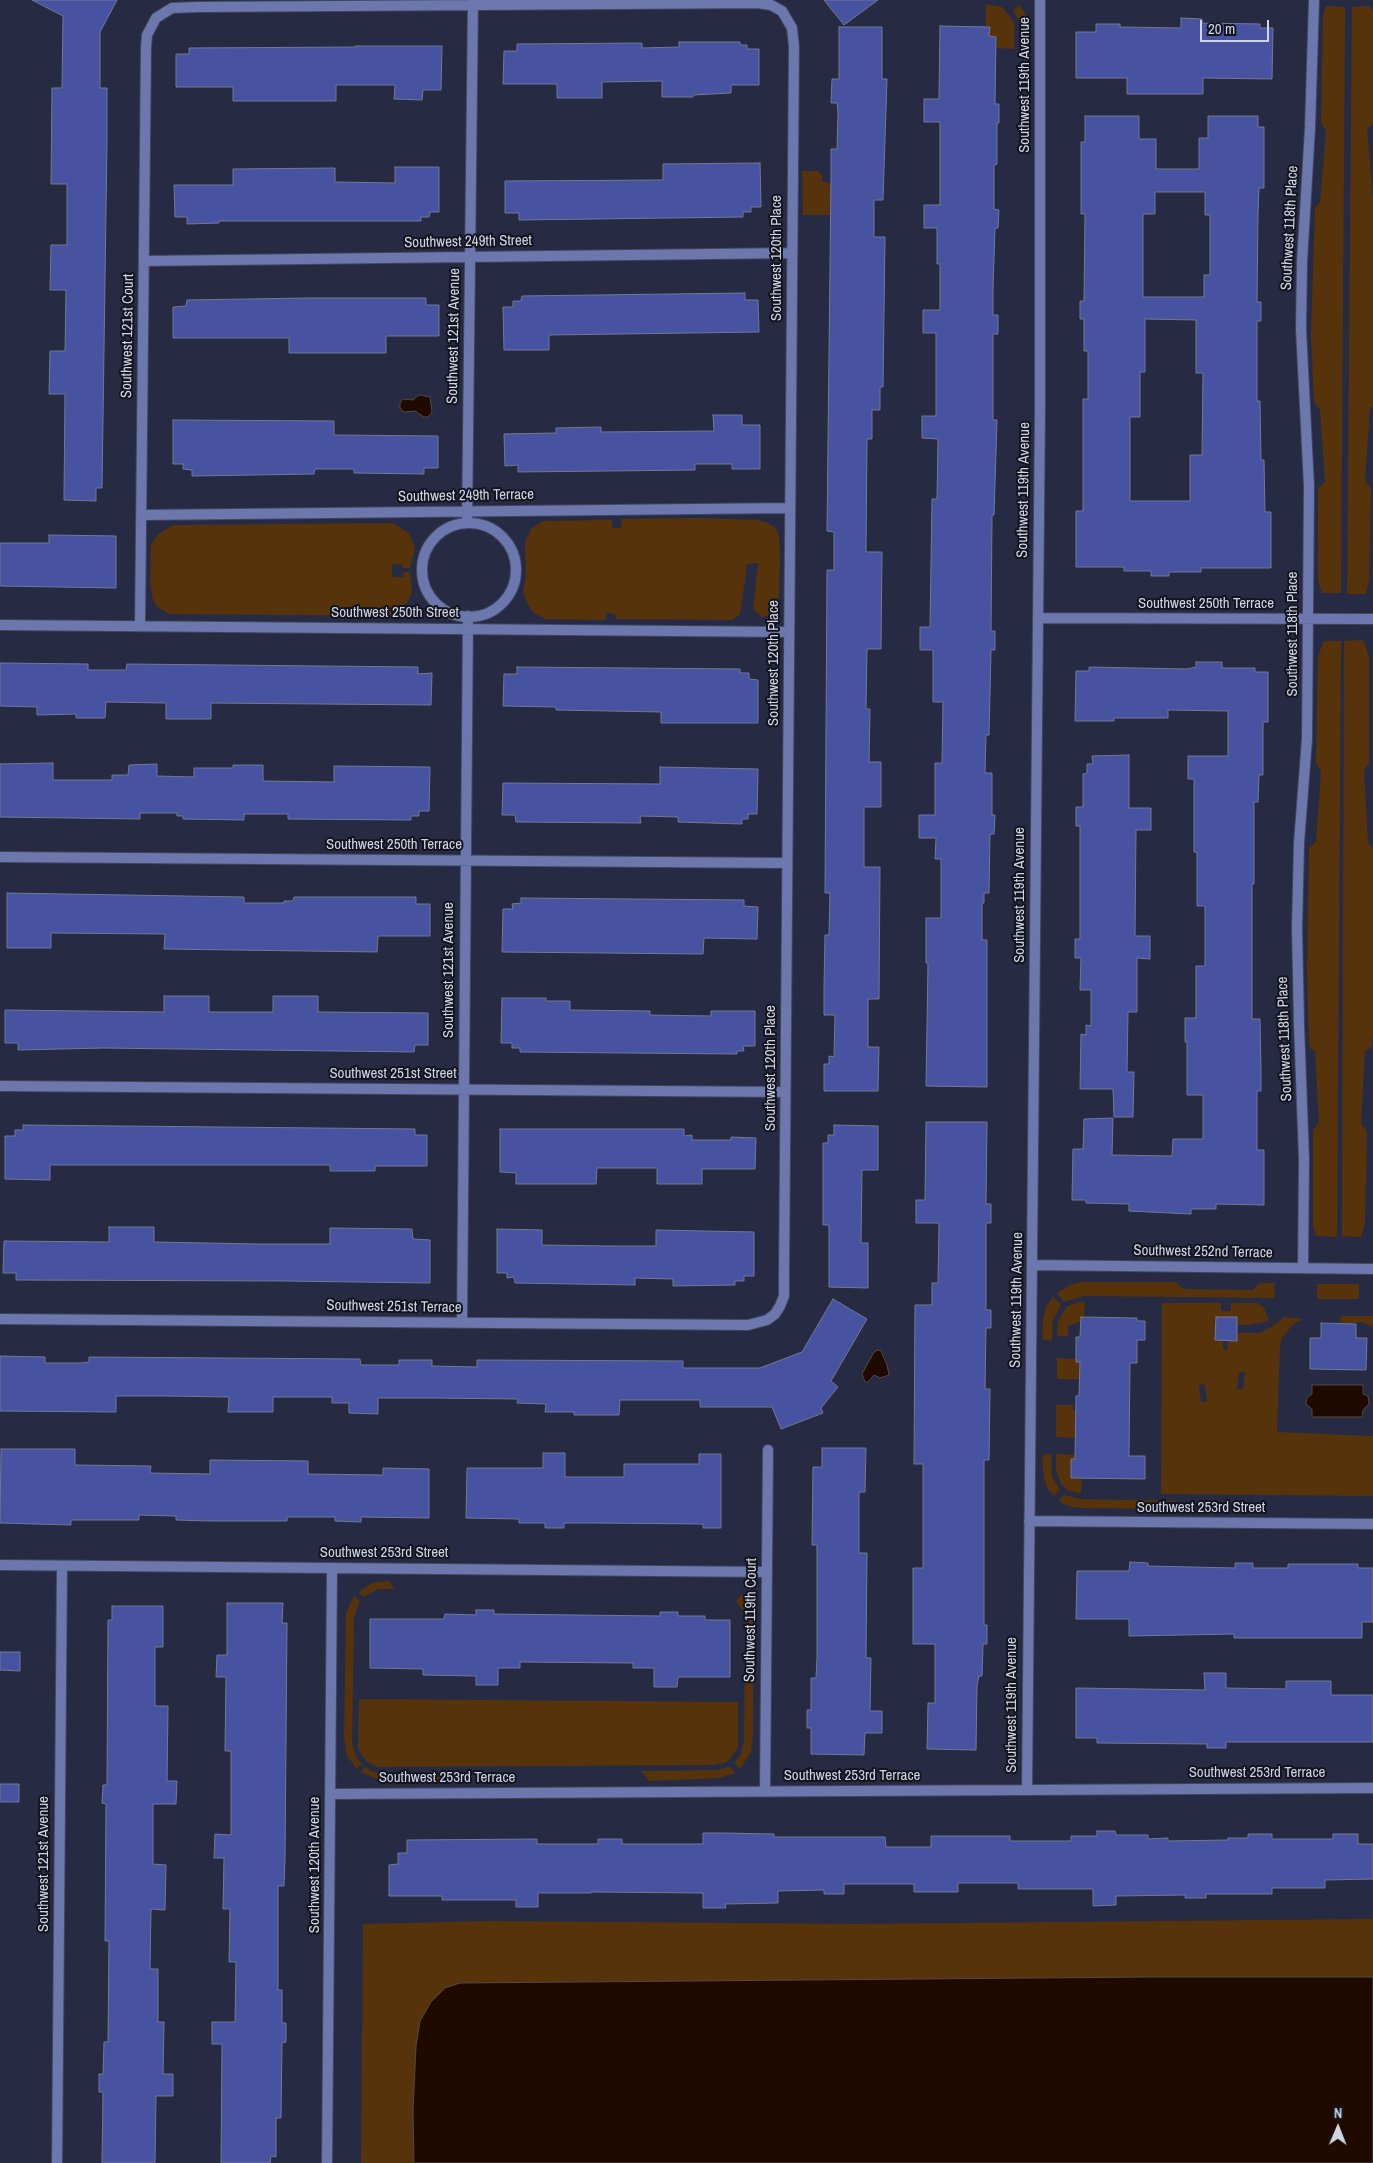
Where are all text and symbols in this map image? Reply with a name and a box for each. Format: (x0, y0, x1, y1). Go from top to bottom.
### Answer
scale bar (1203, 10, 1272, 42)
street label: Southwest 119th Avenue (1016, 17, 1034, 153)
text: 20 m (1208, 18, 1235, 39)
street label: Southwest 118th Place (1278, 165, 1302, 291)
street label: Southwest 120th Place (768, 195, 786, 321)
street label: Southwest 249th Street (404, 232, 532, 252)
street label: Southwest 121st Avenue (444, 268, 464, 404)
street label: Southwest 121st Court (118, 274, 138, 398)
street label: Southwest 119th Avenue (1014, 422, 1034, 558)
street label: Southwest 249th Terrace (398, 486, 534, 506)
street label: Southwest 118th Place (1284, 572, 1302, 696)
street label: Southwest 250th Terrace (1138, 595, 1274, 613)
street label: Southwest 120th Place (765, 600, 783, 726)
street label: Southwest 250th Street (331, 604, 459, 622)
street label: Southwest 119th Avenue (1011, 827, 1029, 963)
street label: Southwest 250th Terrace (326, 836, 462, 854)
street label: Southwest 121st Avenue (440, 902, 458, 1038)
street label: Southwest 118th Place (1274, 976, 1296, 1102)
street label: Southwest 120th Place (762, 1005, 780, 1131)
street label: Southwest 251st Street (329, 1065, 457, 1083)
street label: Southwest 119th Avenue (1007, 1232, 1027, 1368)
street label: Southwest 252nd Terrace (1133, 1242, 1273, 1262)
street label: Southwest 251st Terrace (326, 1297, 462, 1317)
street label: Southwest 253rd Street (1137, 1499, 1265, 1517)
street label: Southwest 253rd Street (320, 1544, 448, 1562)
street label: Southwest 119th Court (741, 1558, 761, 1682)
street label: Southwest 119th Avenue (1003, 1637, 1021, 1773)
street label: Southwest 253rd Terrace (1189, 1764, 1325, 1782)
street label: Southwest 253rd Terrace (784, 1767, 920, 1785)
street label: Southwest 253rd Terrace (379, 1769, 515, 1787)
street label: Southwest 121st Avenue (35, 1796, 53, 1932)
street label: Southwest 120th Avenue (306, 1797, 324, 1933)
north arrow (1313, 2103, 1363, 2153)
text: N (1334, 2104, 1343, 2122)

